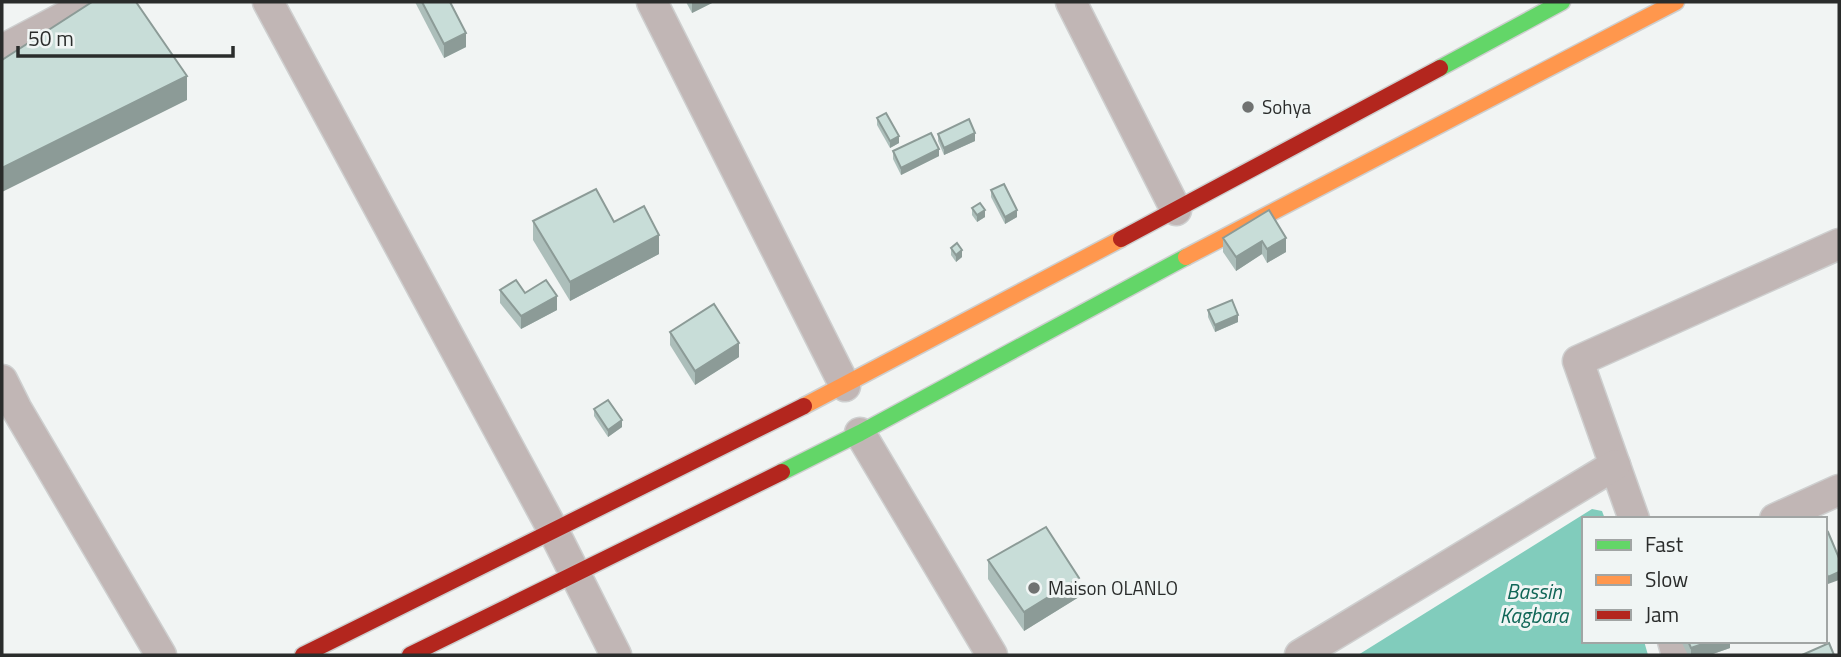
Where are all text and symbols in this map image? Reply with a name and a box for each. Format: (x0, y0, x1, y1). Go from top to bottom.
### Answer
scale bar (18, 14, 233, 58)
text: 50 m (28, 22, 74, 54)
place label: Sohya (1262, 92, 1311, 121)
marker: Sohya (1240, 99, 1256, 115)
legend (1582, 517, 1827, 643)
text: Fast (1645, 528, 1684, 560)
text: Slow (1645, 563, 1688, 595)
place label: Maison OLANLO (1048, 573, 1178, 602)
water label: Bassin Kagbara (1500, 575, 1570, 631)
marker: Maison OLANLO (1026, 580, 1042, 596)
text: Jam (1645, 598, 1679, 630)

